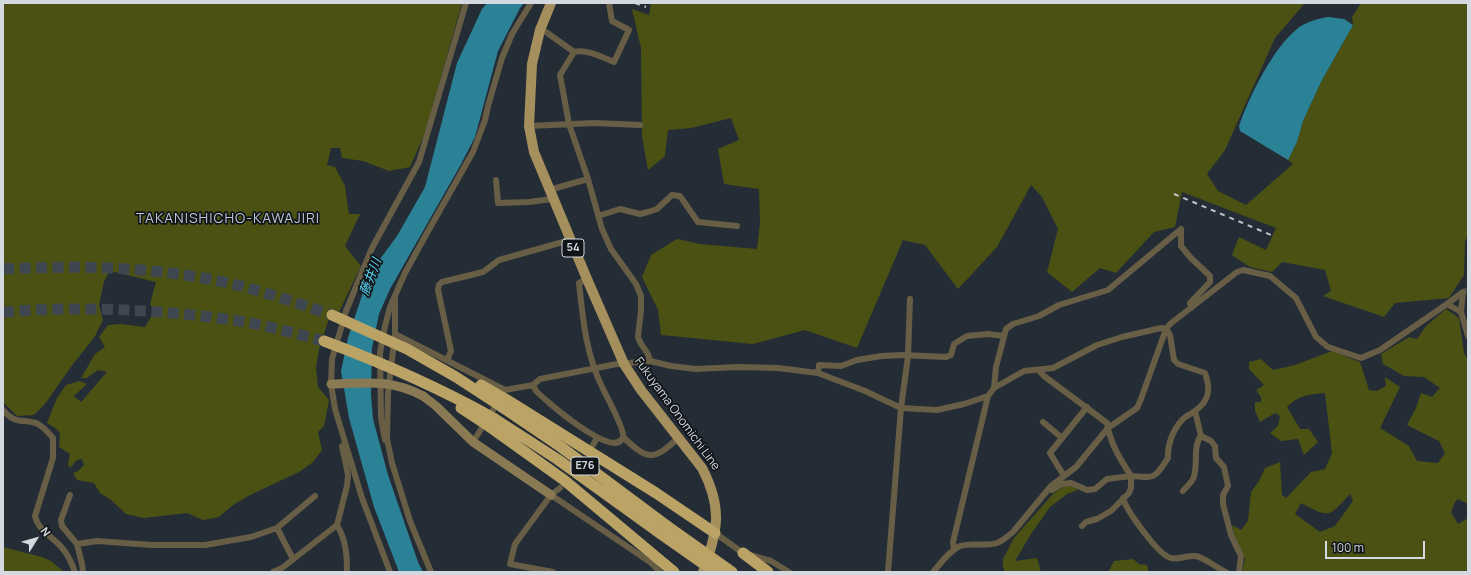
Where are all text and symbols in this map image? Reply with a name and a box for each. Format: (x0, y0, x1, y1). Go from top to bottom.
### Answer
district label: TAKANISHICHO-KAWAJIRI (136, 211, 320, 227)
road number: 54 (562, 239, 584, 257)
water label: 藤井川 (357, 256, 385, 298)
street label: Fukuyama Onomichi Line (631, 355, 723, 473)
road number: E76 (571, 457, 599, 475)
north arrow (16, 519, 56, 559)
text: N (38, 524, 54, 539)
scale bar (1327, 533, 1427, 559)
text: 100 m (1332, 539, 1364, 556)

